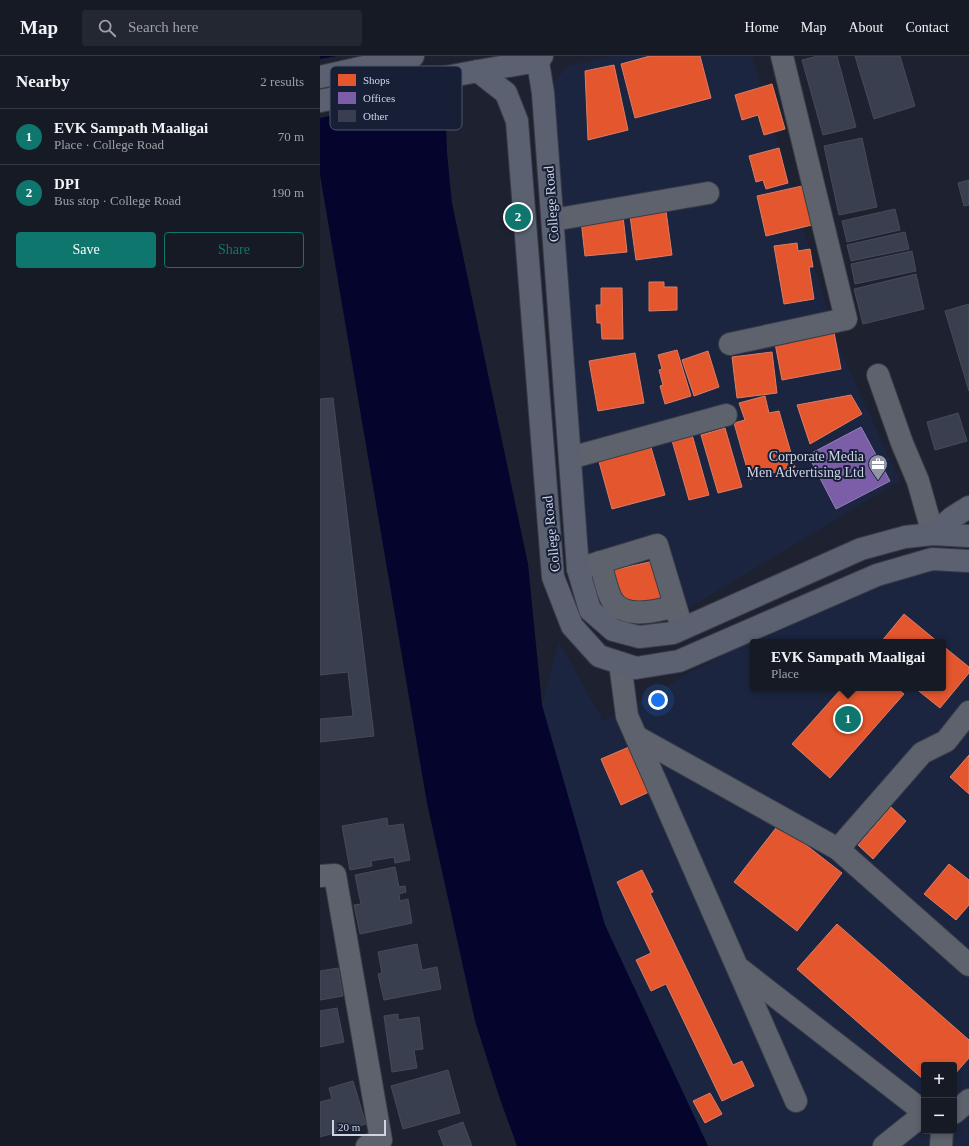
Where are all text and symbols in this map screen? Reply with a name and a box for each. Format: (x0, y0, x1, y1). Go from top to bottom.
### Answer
search box (82, 10, 362, 46)
text: Map (20, 17, 58, 38)
icon: search (96, 17, 118, 39)
text: Search here (128, 19, 198, 35)
text: Home (745, 20, 779, 35)
text: Map (801, 20, 826, 35)
text: About (848, 20, 883, 35)
text: Contact (905, 20, 949, 35)
legend (330, 66, 462, 130)
text: Nearby (16, 72, 70, 91)
text: 2 results (260, 74, 304, 89)
text: Shops (363, 74, 390, 86)
text: Offices (363, 92, 395, 104)
text: Other (363, 110, 388, 122)
text: EVK Sampath Maaligai (54, 120, 208, 136)
text: 1 (26, 129, 32, 144)
text: 70 m (278, 129, 304, 144)
text: Place · College Road (54, 137, 164, 152)
street label: College Road (541, 165, 562, 243)
text: DPI (54, 176, 80, 192)
text: 2 (26, 185, 32, 200)
text: 190 m (271, 185, 304, 200)
text: Bus stop · College Road (54, 193, 181, 208)
pin: 2 (505, 202, 531, 232)
button: Save (16, 232, 156, 268)
button: Share (164, 232, 304, 268)
place label: Corporate Media Men Advertising Ltd (747, 449, 865, 480)
office icon: Corporate Media Men Advertising Ltd (867, 453, 889, 481)
street label: College Road (540, 495, 563, 573)
popup (750, 639, 946, 691)
text: EVK Sampath Maaligai (771, 649, 925, 665)
text: Place (771, 666, 799, 681)
your location (648, 690, 668, 710)
pin: 1 (835, 704, 861, 734)
map controls (921, 1062, 957, 1134)
button: + (921, 1062, 957, 1098)
button: − (921, 1098, 957, 1134)
scale bar (332, 1118, 386, 1137)
text: 20 m (338, 1121, 360, 1133)

